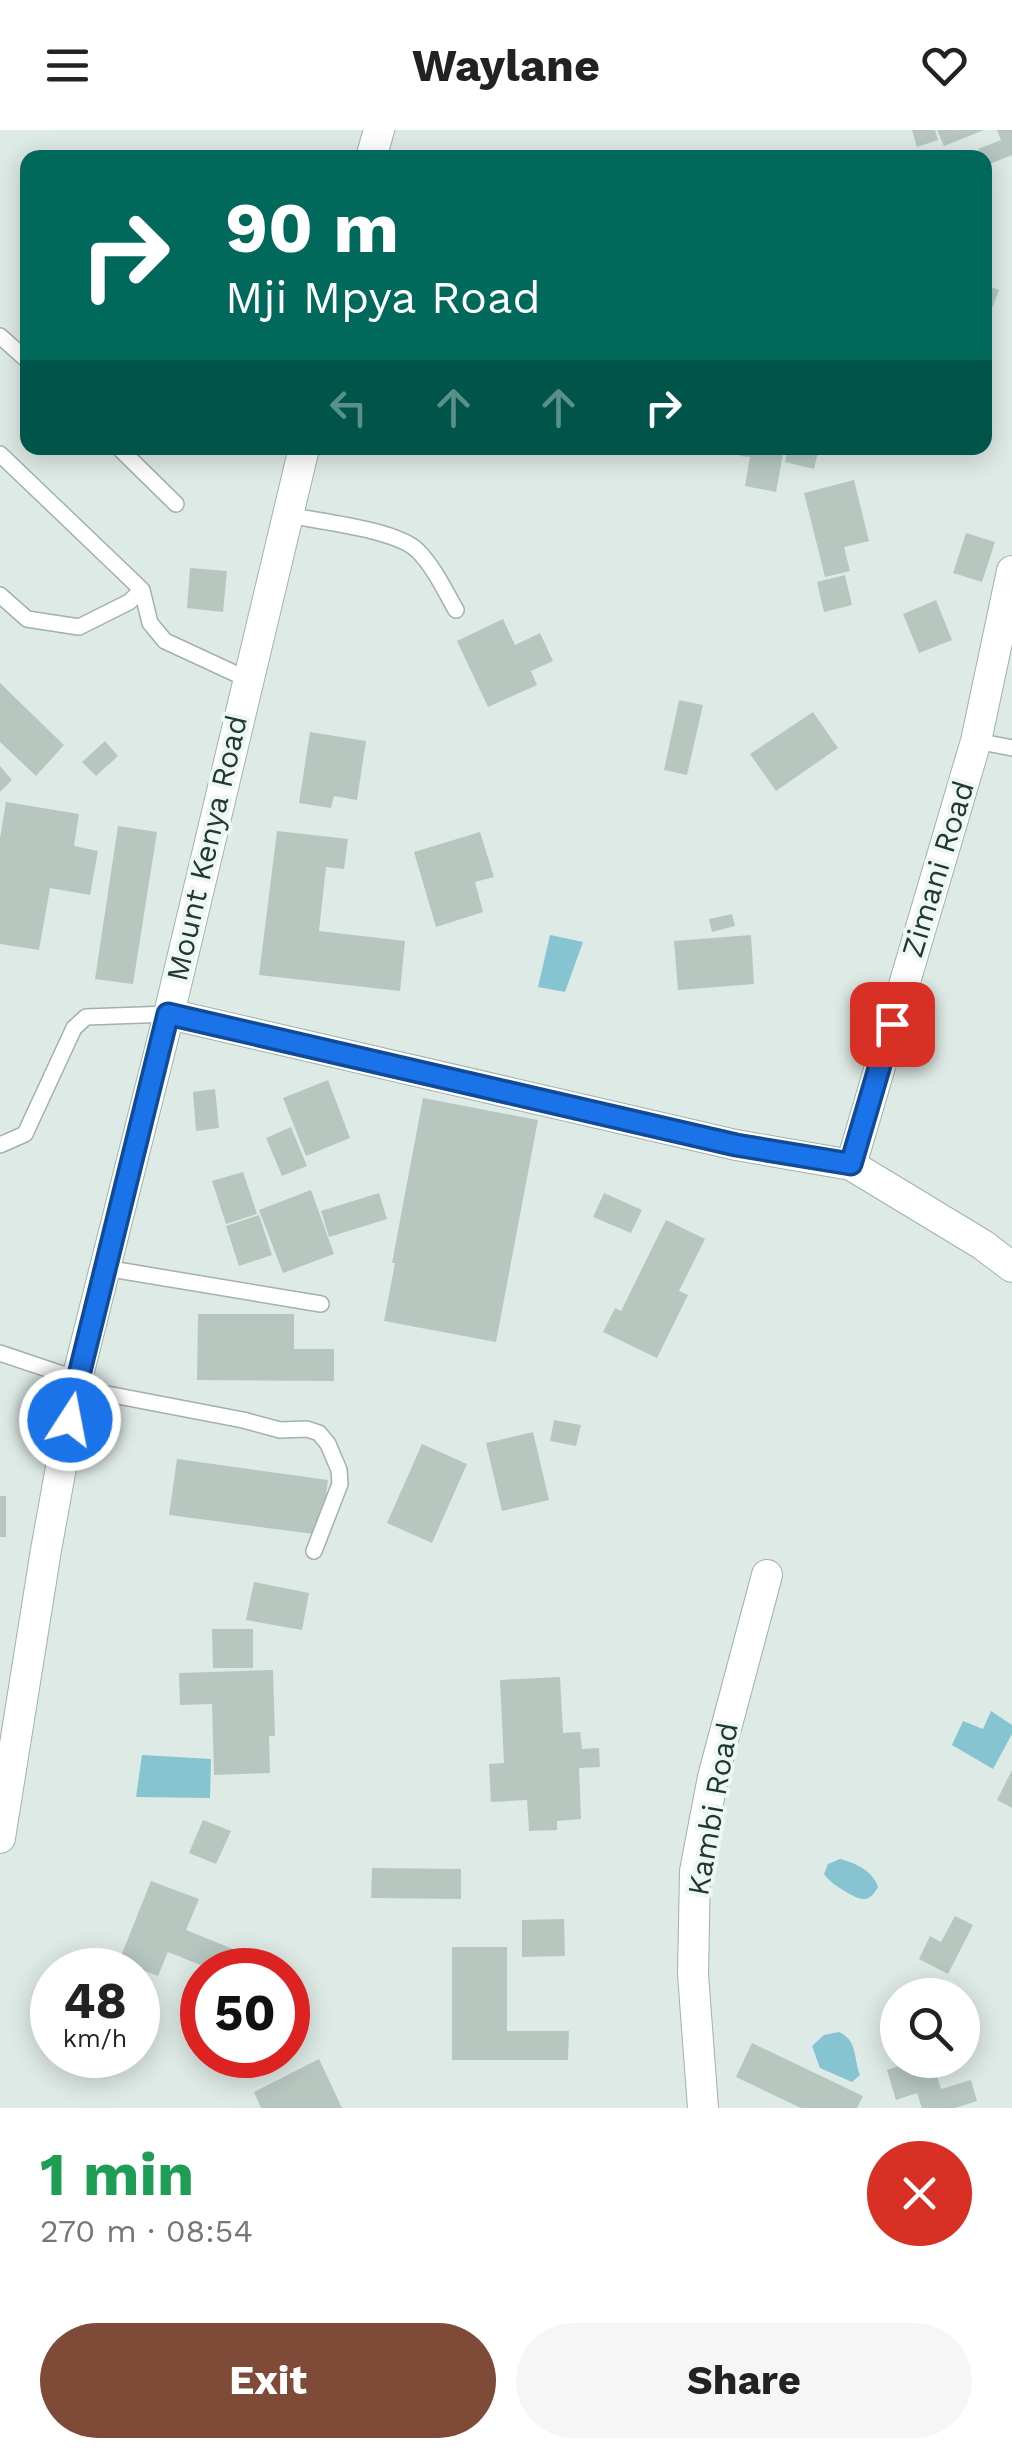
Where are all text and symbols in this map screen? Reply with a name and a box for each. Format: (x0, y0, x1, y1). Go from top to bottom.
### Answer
icon: menu (40, 38, 95, 93)
icon: heart (917, 38, 972, 93)
text: Waylane (412, 39, 600, 92)
text: 90 m (225, 187, 399, 269)
icon: right (60, 190, 190, 320)
text: Mji Mpya Road (225, 271, 541, 324)
icon: left (321, 380, 376, 435)
icon: ahead (426, 380, 481, 435)
icon: ahead (531, 380, 586, 435)
icon: right (636, 380, 691, 435)
street label: Mount Kenya Road (159, 712, 254, 984)
street label: Zimani Road (894, 776, 981, 961)
pin (850, 982, 935, 1067)
icon: arrive (865, 997, 920, 1052)
position arrow (18, 1368, 122, 1472)
street label: Kambi Road (680, 1720, 745, 1898)
speed limit sign: 50 (180, 1948, 310, 2078)
text: 48 (63, 1971, 127, 2030)
map controls (880, 1978, 980, 2078)
button: search (880, 1978, 980, 2078)
text: km/h (63, 2024, 127, 2053)
text: 1 min (40, 2139, 194, 2210)
button: close (867, 2141, 972, 2246)
text: 270 m · 08:54 (40, 2212, 253, 2250)
button: Exit (40, 2323, 496, 2438)
button: Share (516, 2323, 972, 2438)

